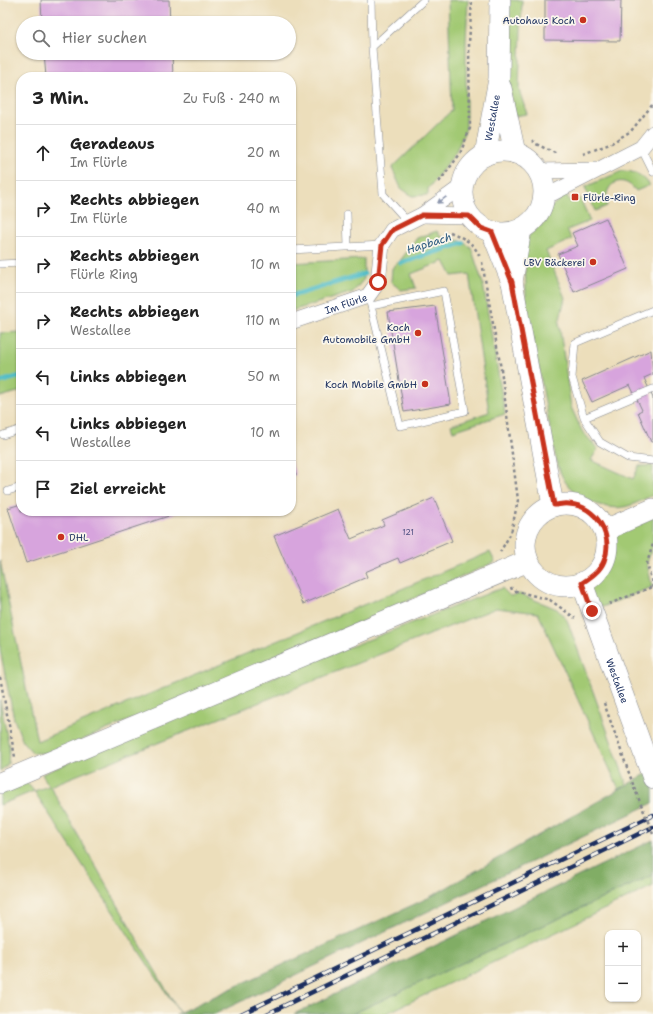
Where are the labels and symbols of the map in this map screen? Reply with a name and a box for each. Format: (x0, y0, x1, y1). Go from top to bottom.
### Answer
place label: Autohaus Koch (503, 14, 575, 27)
marker: Autohaus Koch (578, 15, 588, 25)
street label: Westallee (482, 93, 503, 142)
place label: Flürle-Ring (583, 191, 636, 204)
marker: Flürle-Ring (570, 192, 580, 202)
one-way arrow (436, 196, 447, 204)
water label: Hapbach (405, 230, 454, 257)
place label: LBV Bäckerei (524, 256, 585, 269)
marker: LBV Bäckerei (588, 257, 598, 267)
route start (369, 273, 387, 291)
street label: Im Flürle (323, 291, 370, 317)
place label: Koch Automobile GmbH (322, 321, 410, 346)
marker: Koch Automobile GmbH (413, 328, 423, 338)
place label: Koch Mobile GmbH (325, 378, 417, 391)
marker: Koch Mobile GmbH (420, 379, 430, 389)
house number: 121 (402, 527, 414, 538)
place label: DHL (69, 531, 89, 544)
marker: DHL (56, 532, 66, 542)
route end (583, 602, 601, 620)
street label: Westallee (603, 657, 631, 706)

